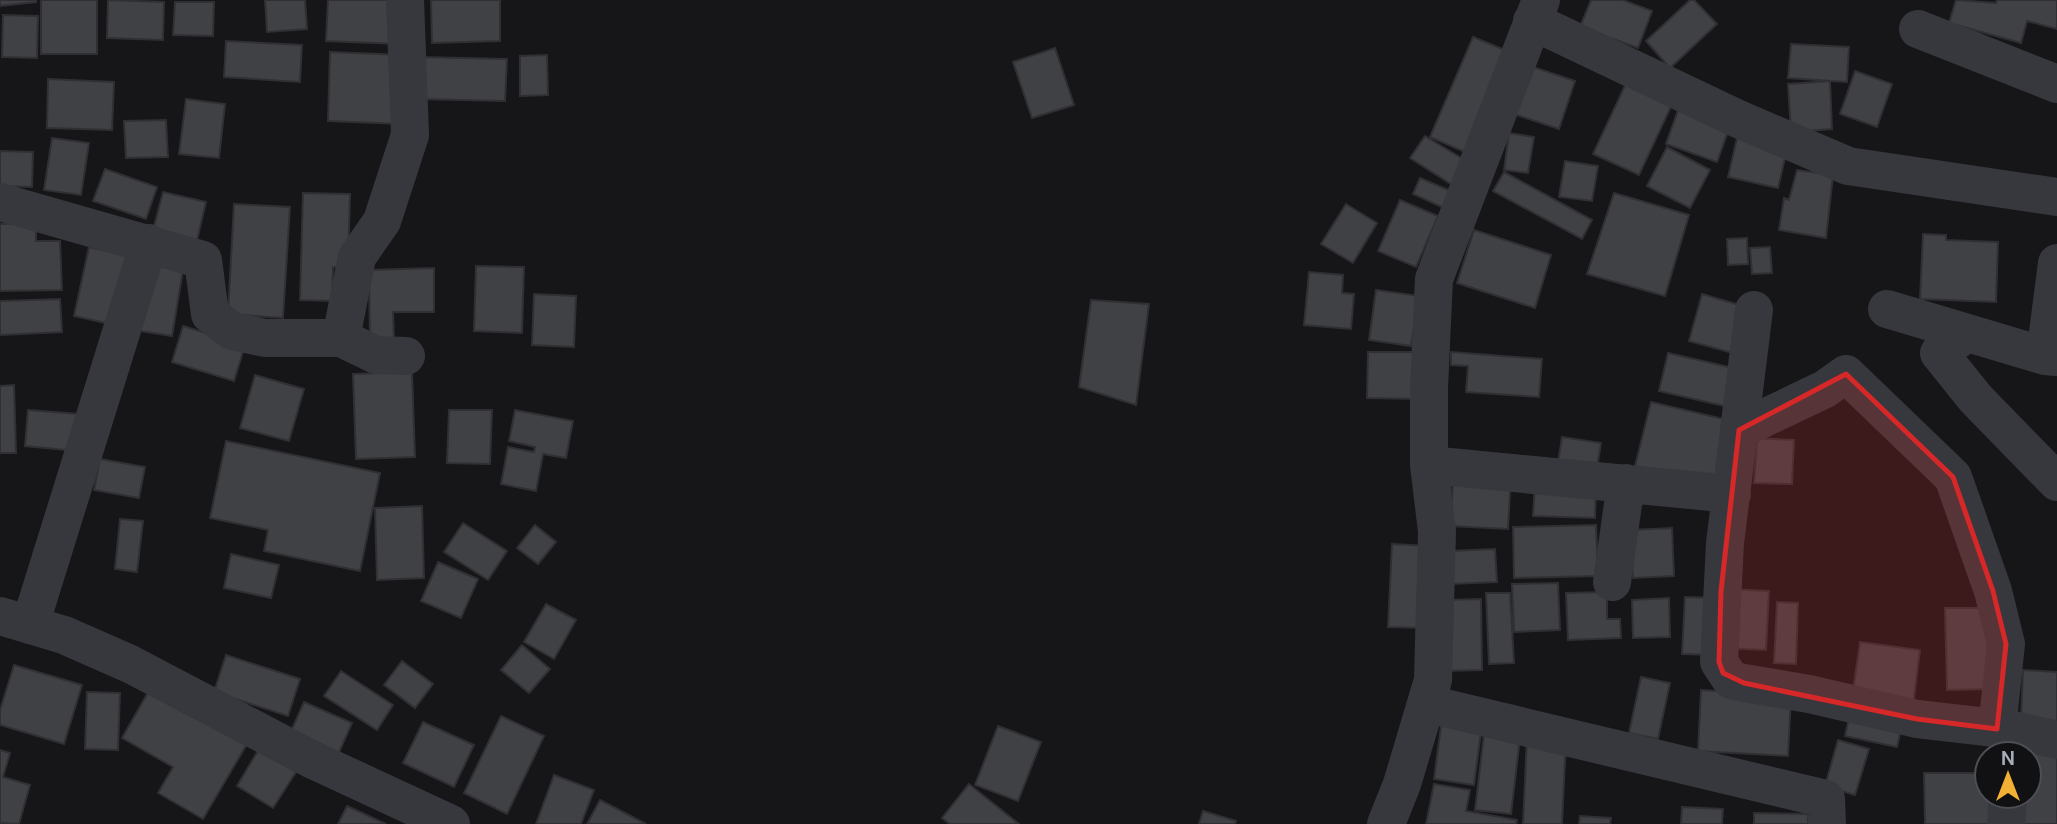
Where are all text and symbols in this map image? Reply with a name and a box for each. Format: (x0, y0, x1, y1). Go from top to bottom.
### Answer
north arrow (1973, 740, 2043, 810)
text: N (2001, 746, 2015, 771)

